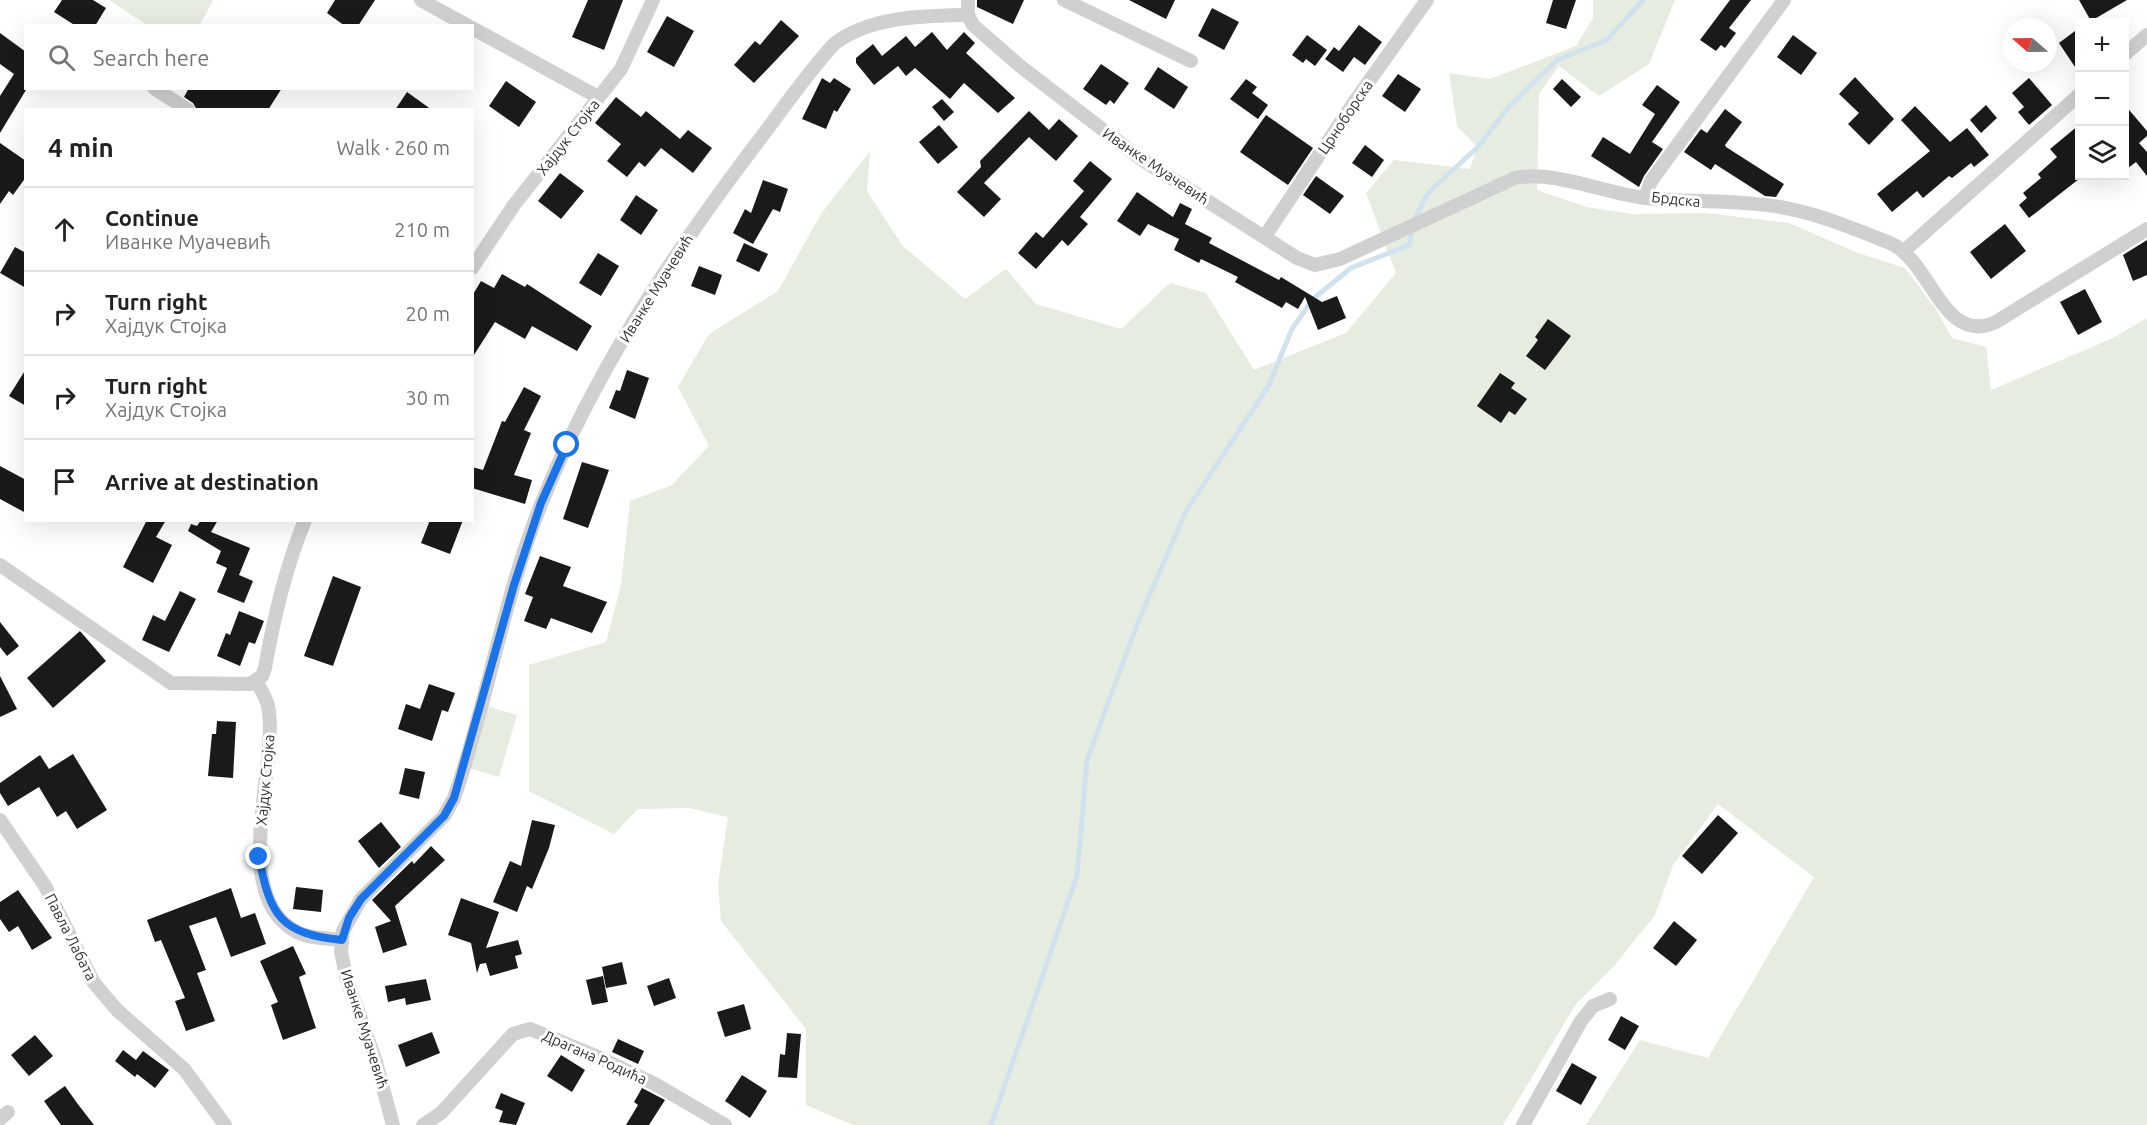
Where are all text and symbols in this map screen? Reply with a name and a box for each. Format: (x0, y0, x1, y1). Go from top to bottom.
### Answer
north arrow (2003, 18, 2057, 72)
map controls (2075, 18, 2129, 180)
button: + (2075, 18, 2129, 72)
search box (24, 24, 474, 90)
icon: search (45, 41, 78, 74)
text: Search here (93, 45, 209, 70)
button: − (2075, 72, 2129, 126)
street label: Црноборска (1314, 77, 1376, 157)
street label: Хајдук Стојка (533, 96, 603, 178)
street label: Иванке Муачевић (1100, 124, 1212, 208)
button: layers (2075, 126, 2129, 180)
text: 4 min (48, 133, 114, 162)
text: Walk · 260 m (337, 136, 450, 159)
street label: Брдска (1651, 188, 1701, 210)
text: Continue (105, 205, 199, 230)
icon: ahead (48, 213, 81, 246)
text: 210 m (394, 218, 450, 241)
text: Иванке Муачевић (105, 230, 271, 253)
street label: Иванке Муачевић (616, 231, 696, 345)
text: Turn right (105, 289, 207, 314)
icon: right (48, 297, 81, 330)
text: 20 m (406, 302, 450, 325)
text: Хајдук Стојка (105, 314, 227, 337)
text: Turn right (105, 373, 207, 398)
icon: right (48, 381, 81, 414)
text: 30 m (406, 386, 450, 409)
text: Хајдук Стојка (105, 398, 227, 421)
route start (553, 431, 579, 457)
icon: arrive (48, 465, 81, 498)
text: Arrive at destination (105, 469, 319, 494)
street label: Хајдук Стојка (253, 734, 277, 826)
route end (245, 843, 271, 869)
street label: Павла Лабата (42, 891, 100, 983)
street label: Иванке Муачевић (338, 967, 392, 1091)
street label: Драгана Родића (540, 1026, 650, 1088)

